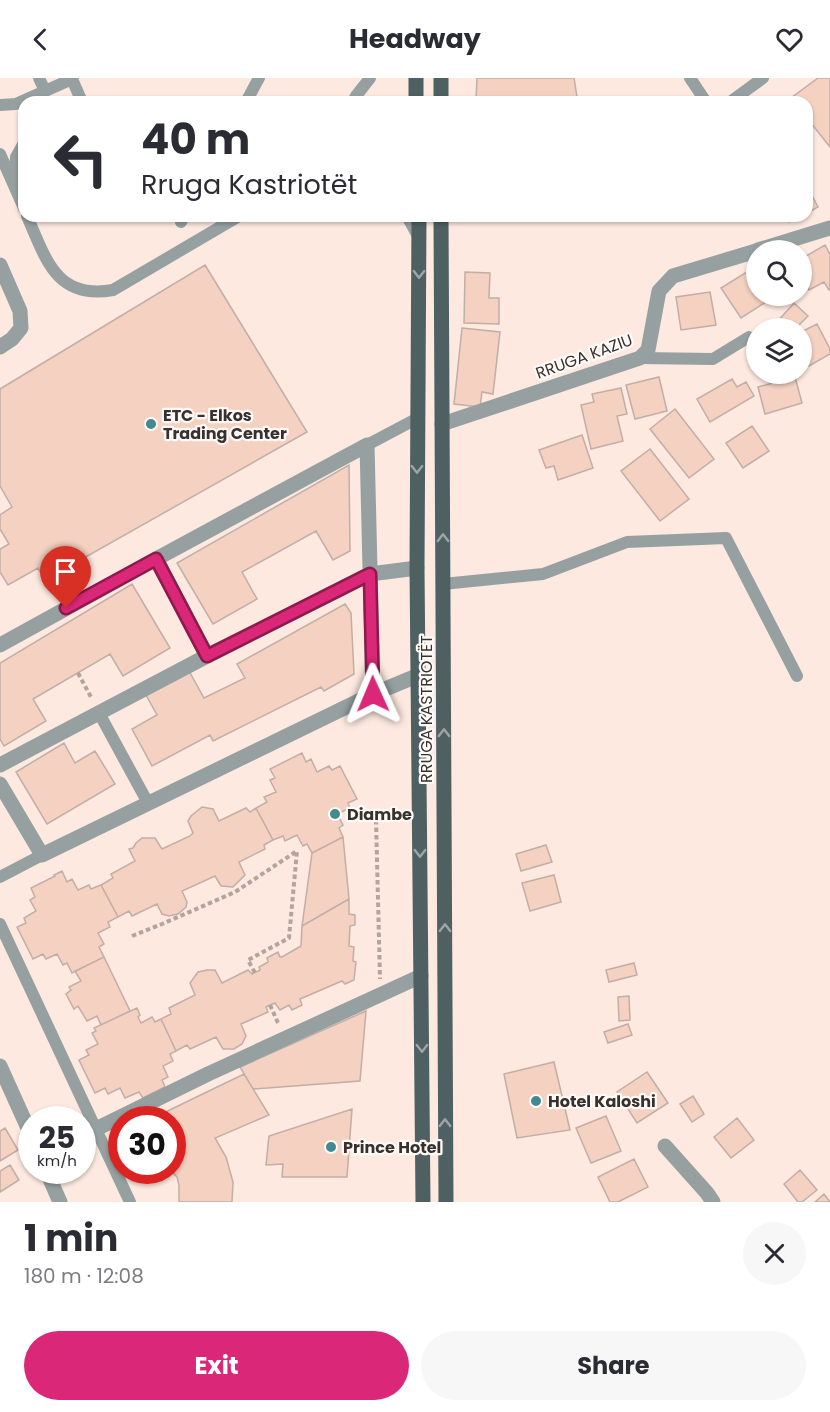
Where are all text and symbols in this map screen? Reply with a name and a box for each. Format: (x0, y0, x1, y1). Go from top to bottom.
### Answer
text: Headway (349, 20, 481, 57)
icon: back (24, 23, 57, 56)
icon: heart (773, 23, 806, 56)
text: 40 m (141, 110, 250, 169)
icon: left (42, 120, 120, 198)
text: Rruga Kastriotët (141, 166, 357, 203)
map controls (746, 240, 812, 384)
button: search (746, 240, 812, 306)
one-way arrow (413, 270, 425, 279)
button: layers (746, 318, 812, 384)
street label: RRUGA KAZIU (533, 328, 636, 385)
place label: ETC - Elkos Trading Center (163, 404, 287, 445)
marker: ETC - Elkos Trading Center (144, 417, 158, 431)
one-way arrow (411, 465, 424, 474)
one-way arrow (437, 533, 449, 542)
pin (40, 546, 91, 608)
icon: arrive (49, 555, 82, 588)
street label: RRUGA KASTRIOTËT (415, 635, 438, 783)
position arrow (341, 662, 405, 726)
one-way arrow (438, 728, 450, 737)
place label: Diambe (347, 803, 412, 826)
marker: Diambe (328, 807, 342, 821)
one-way arrow (414, 849, 426, 858)
one-way arrow (439, 923, 451, 932)
one-way arrow (416, 1044, 428, 1053)
place label: Hotel Kaloshi (548, 1090, 656, 1113)
marker: Hotel Kaloshi (529, 1094, 543, 1108)
speed limit sign: 30 (108, 1106, 186, 1184)
text: 25 (39, 1116, 75, 1159)
one-way arrow (439, 1118, 451, 1127)
place label: Prince Hotel (343, 1136, 441, 1159)
marker: Prince Hotel (324, 1140, 338, 1154)
text: km/h (37, 1150, 77, 1171)
text: 1 min (24, 1213, 118, 1264)
button: close (743, 1222, 806, 1285)
text: 180 m · 12:08 (24, 1262, 144, 1290)
button: Exit (24, 1331, 409, 1400)
button: Share (421, 1331, 806, 1400)

